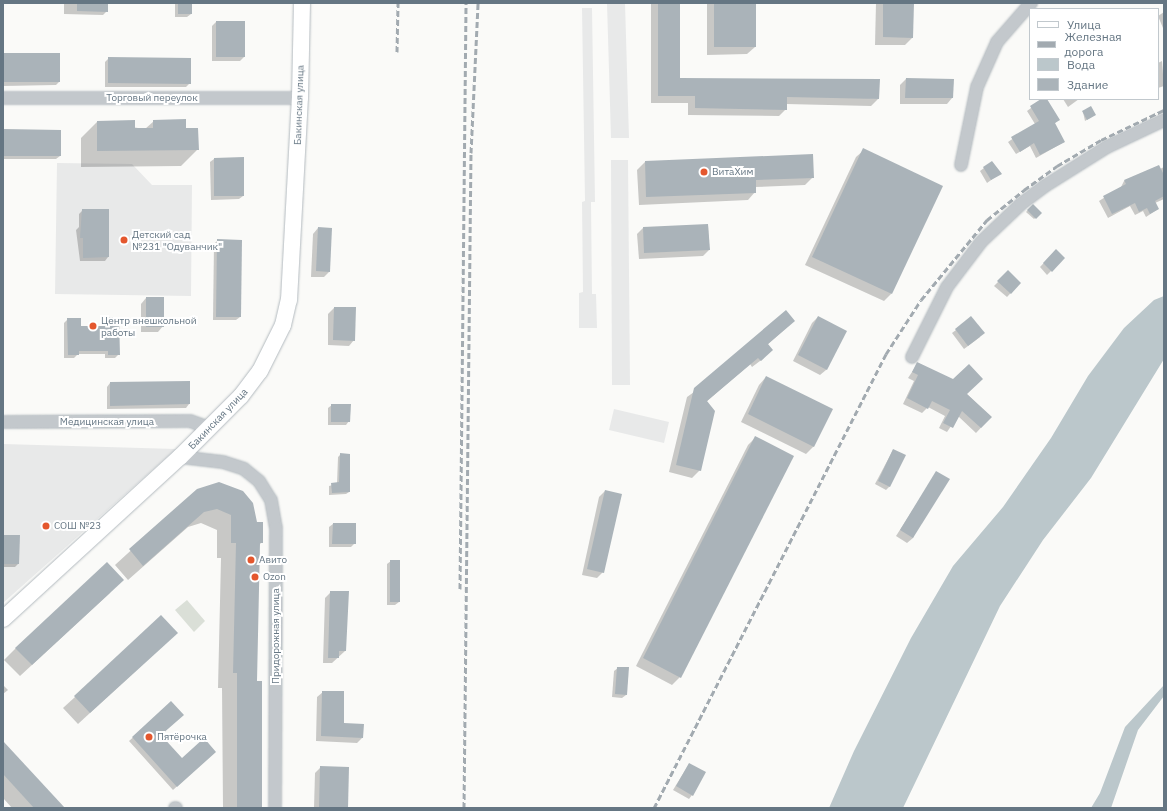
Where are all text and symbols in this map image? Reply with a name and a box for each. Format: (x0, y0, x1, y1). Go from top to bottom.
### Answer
legend (1029, 8, 1159, 100)
text: Улица (1067, 17, 1101, 32)
text: Железная дорога (1064, 29, 1122, 59)
text: Вода (1067, 57, 1095, 72)
street label: Бакинская улица (292, 65, 306, 145)
text: Здание (1067, 77, 1108, 92)
street label: Торговый переулок (106, 92, 198, 104)
place label: ВитаХим (712, 166, 753, 178)
marker: ВитаХим (699, 167, 709, 177)
place label: Детский сад №231 "Одуванчик" (132, 228, 222, 252)
marker: Детский сад №231 "Одуванчик" (119, 235, 129, 245)
place label: Центр внешкольной работы (101, 314, 197, 338)
marker: Центр внешкольной работы (88, 321, 98, 331)
street label: Бакинская улица (186, 386, 250, 452)
street label: Медицинская улица (60, 416, 154, 428)
place label: СОШ №23 (54, 520, 101, 532)
marker: СОШ №23 (41, 521, 51, 531)
place label: Авито (259, 554, 287, 566)
marker: Авито (246, 555, 256, 565)
place label: Ozon (263, 571, 286, 583)
marker: Ozon (250, 572, 260, 582)
street label: Придорожная улица (270, 588, 282, 684)
place label: Пятёрочка (157, 731, 207, 743)
marker: Пятёрочка (144, 732, 154, 742)

